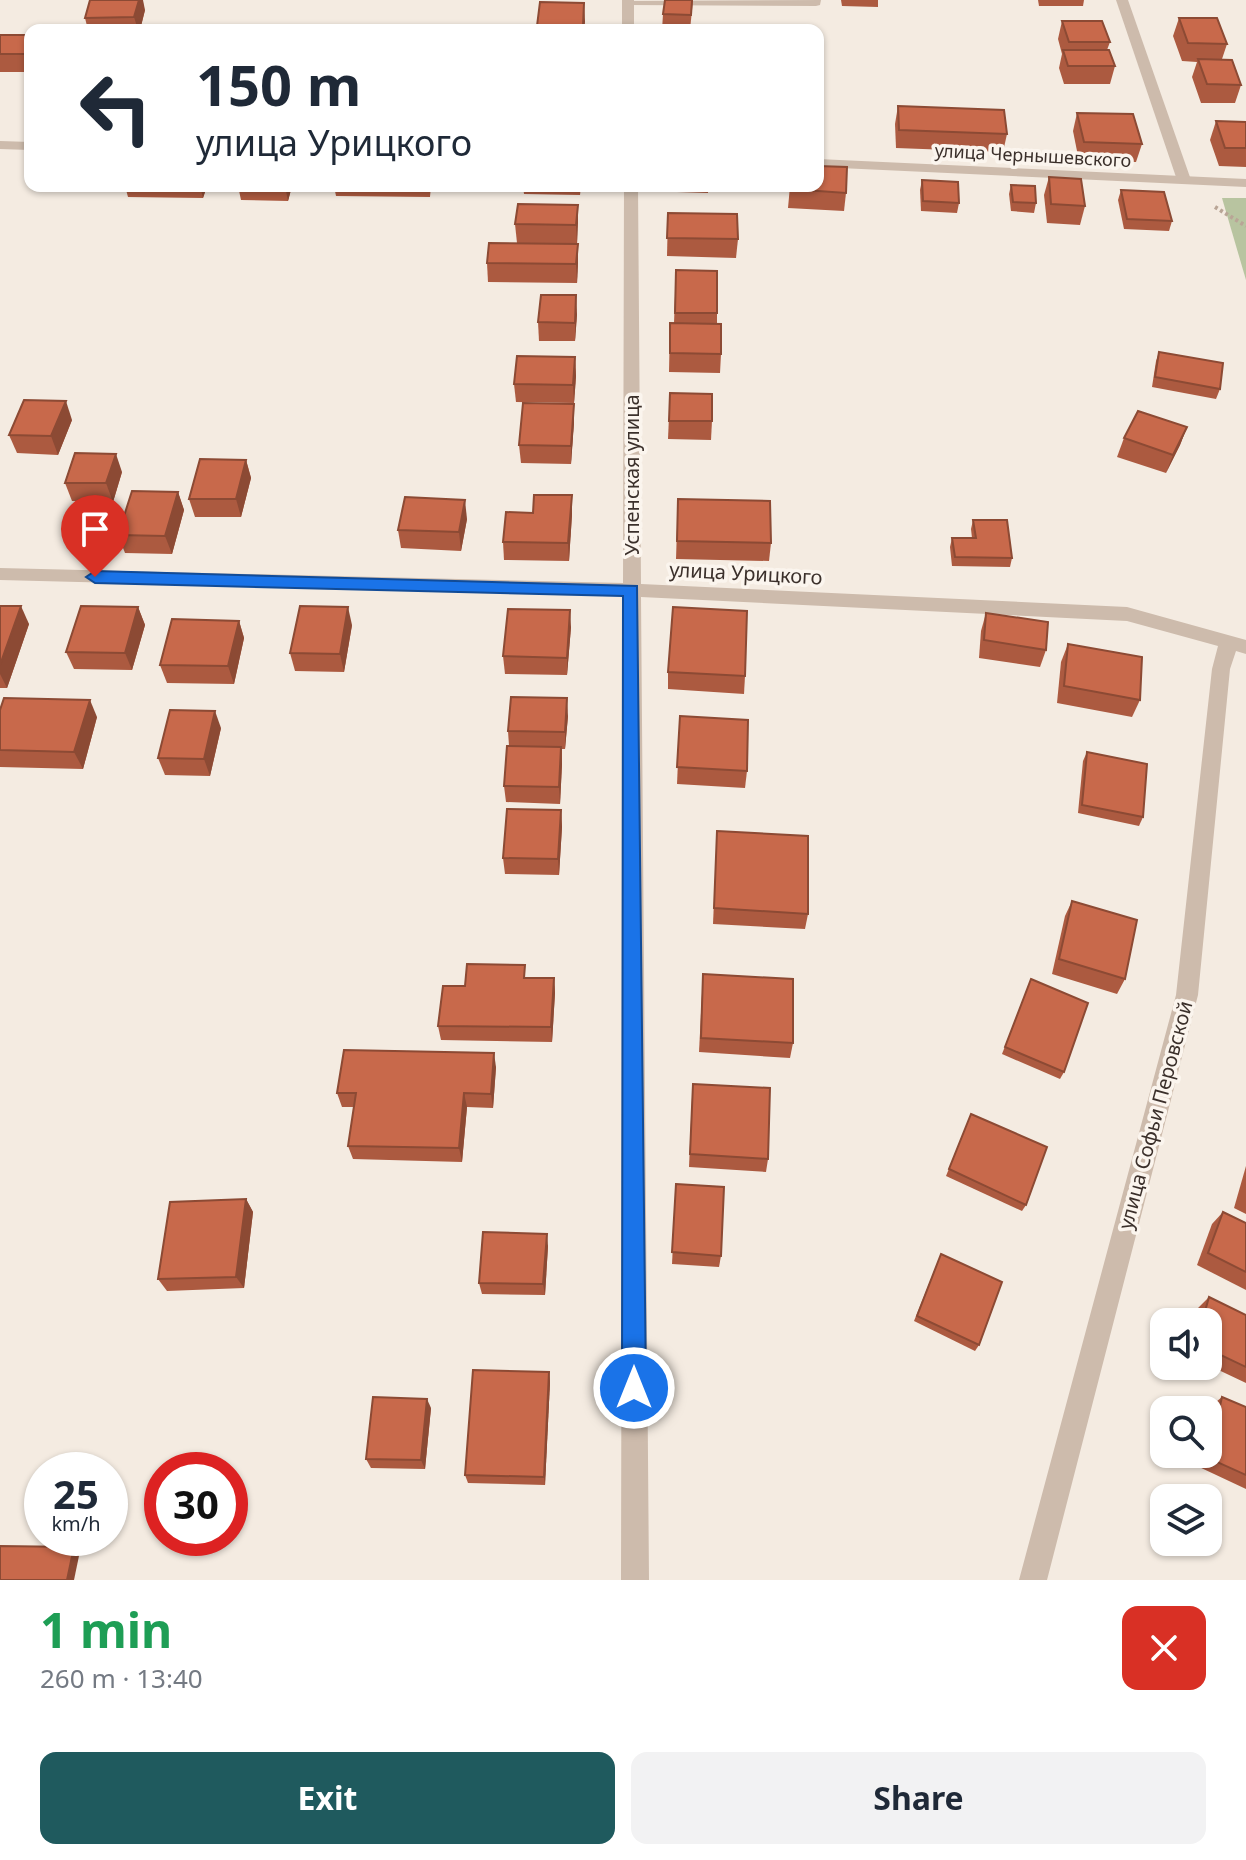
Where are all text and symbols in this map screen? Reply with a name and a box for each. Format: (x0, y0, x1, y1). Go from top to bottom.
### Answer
text: 150 m (196, 46, 361, 122)
icon: left (64, 56, 168, 160)
text: улица Урицкого (196, 118, 472, 167)
street label: улица Чернышевского (934, 138, 1132, 172)
street label: Успенская улица (618, 394, 645, 556)
pin (61, 495, 129, 577)
icon: arrive (73, 507, 117, 551)
street label: улица Урицкого (669, 556, 823, 590)
street label: улица Софьи Перовской (1112, 998, 1198, 1232)
map controls (1150, 1308, 1222, 1556)
button: sound (1150, 1308, 1222, 1380)
position arrow (592, 1346, 676, 1430)
button: search (1150, 1396, 1222, 1468)
speed limit sign: 30 (144, 1452, 248, 1556)
text: 25 (53, 1466, 99, 1521)
button: layers (1150, 1484, 1222, 1556)
text: km/h (51, 1510, 101, 1537)
text: 1 min (40, 1597, 172, 1662)
button: close (1122, 1606, 1206, 1690)
text: 260 m · 13:40 (40, 1660, 203, 1696)
button: Exit (40, 1752, 615, 1844)
button: Share (631, 1752, 1206, 1844)

